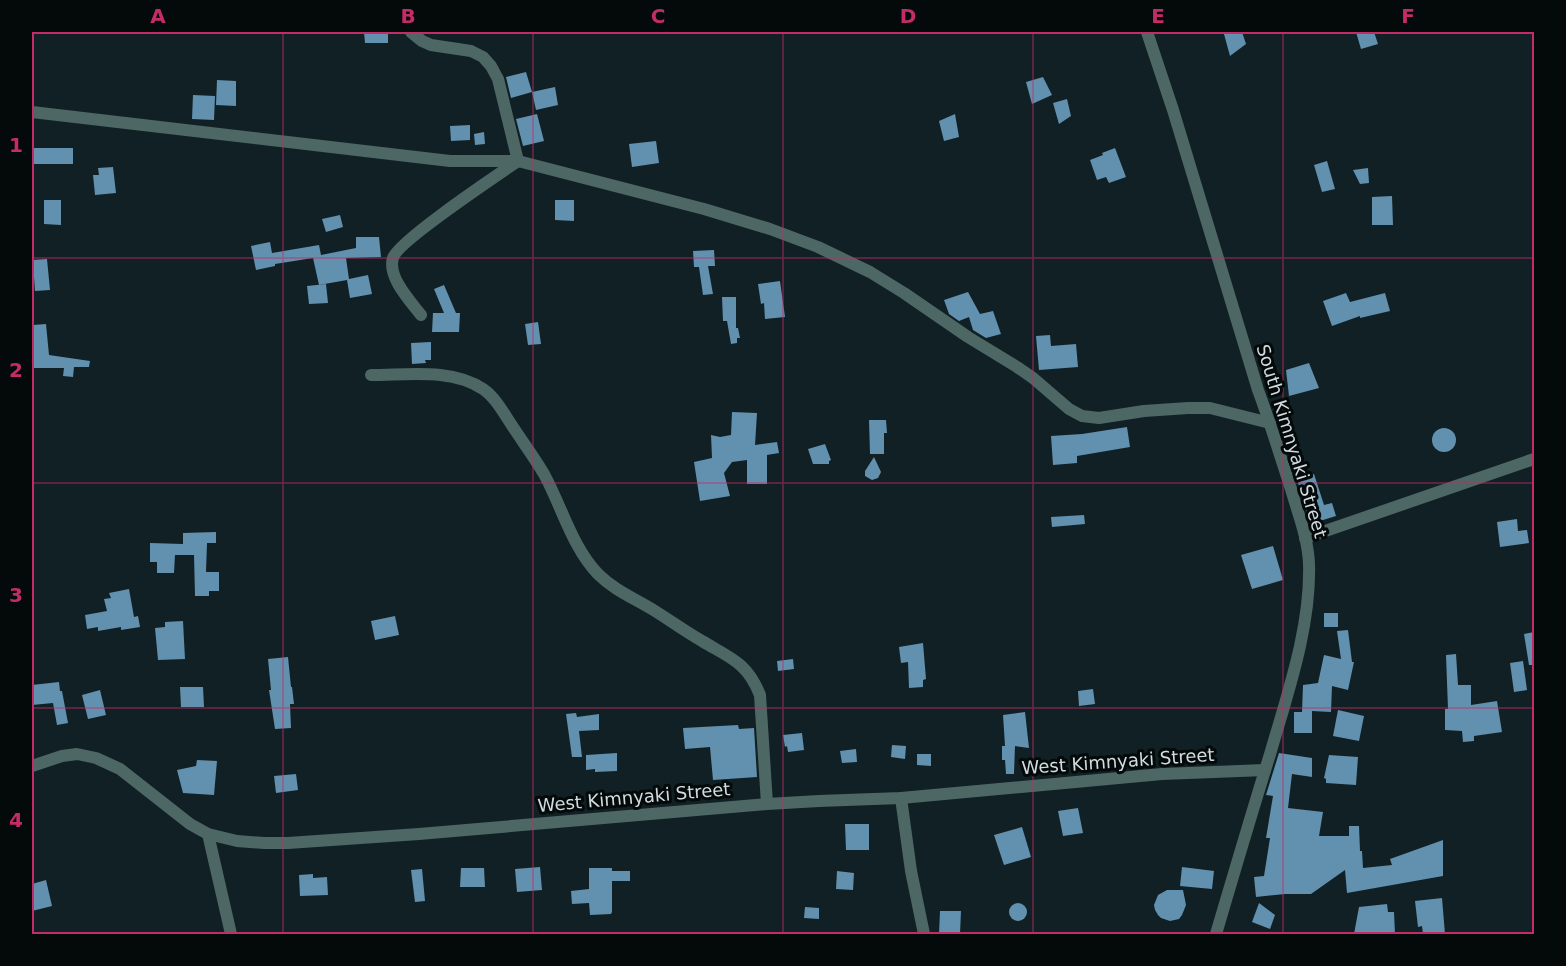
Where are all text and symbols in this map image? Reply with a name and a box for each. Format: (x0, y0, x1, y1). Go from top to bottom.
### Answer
text: A (150, 4, 166, 28)
text: B (400, 4, 416, 28)
text: C (651, 4, 665, 28)
text: D (900, 4, 916, 28)
text: E (1151, 4, 1165, 28)
text: F (1401, 4, 1415, 28)
text: 1 (9, 133, 23, 157)
street label: South Kimnyaki Street (1253, 342, 1331, 540)
text: 2 (9, 358, 23, 382)
text: 3 (9, 583, 23, 607)
street label: West Kimnyaki Street (1021, 744, 1215, 778)
street label: West Kimnyaki Street (537, 778, 731, 816)
text: 4 (9, 808, 23, 832)

